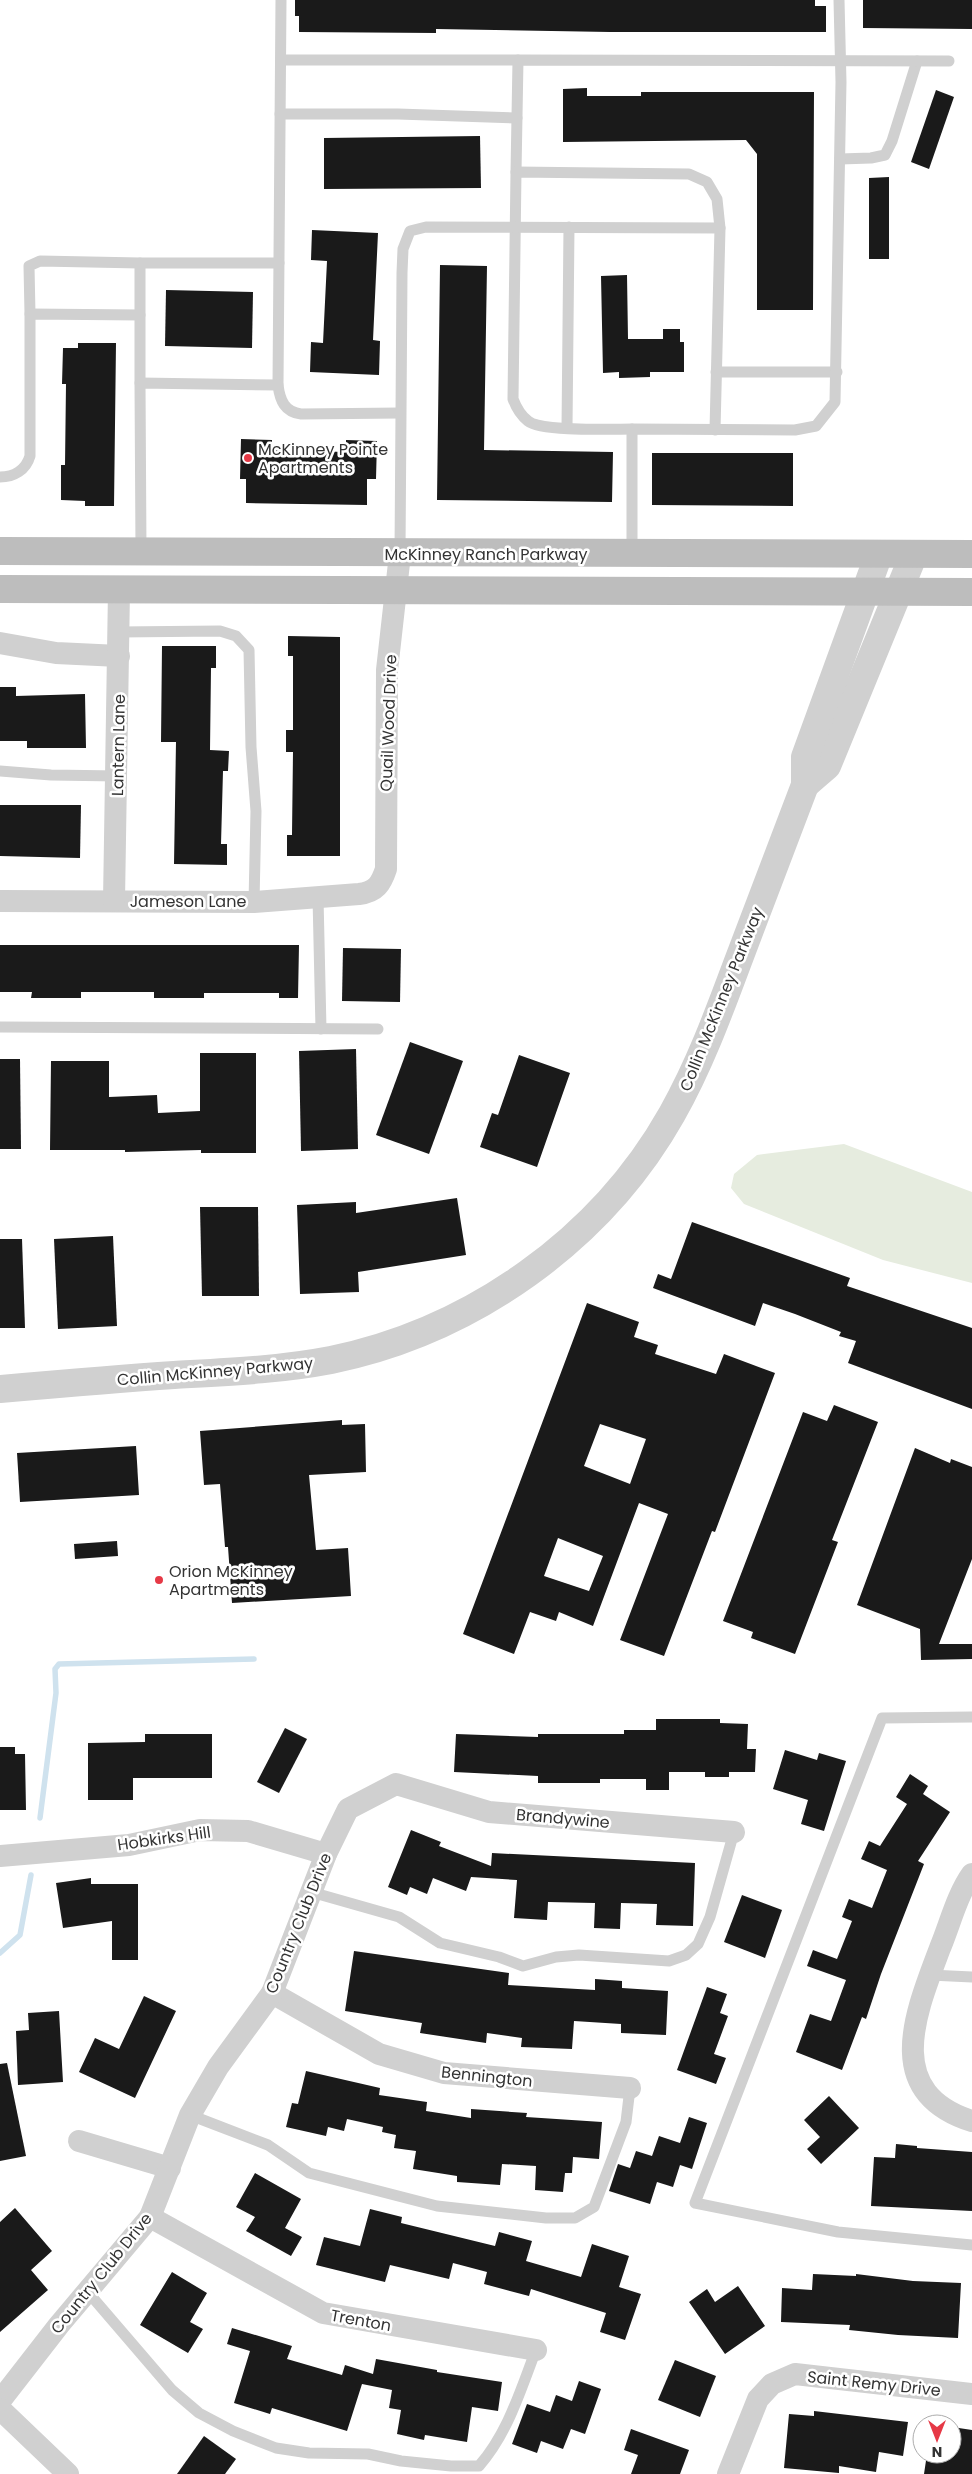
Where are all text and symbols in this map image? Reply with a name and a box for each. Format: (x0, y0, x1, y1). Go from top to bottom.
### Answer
place label: McKinney Pointe Apartments (258, 438, 388, 479)
marker: McKinney Pointe Apartments (242, 452, 254, 464)
street label: McKinney Ranch Parkway (385, 543, 587, 566)
street label: Quail Wood Drive (375, 654, 402, 792)
street label: Lantern Lane (106, 694, 131, 796)
street label: Jameson Lane (130, 890, 246, 913)
street label: Collin McKinney Parkway (674, 904, 769, 1095)
street label: Collin McKinney Parkway (116, 1351, 314, 1392)
place label: Orion McKinney Apartments (169, 1560, 293, 1601)
marker: Orion McKinney Apartments (153, 1574, 165, 1586)
street label: Brandywine (515, 1803, 611, 1834)
street label: Hobkirks Hill (116, 1821, 212, 1856)
street label: Country Club Drive (260, 1849, 337, 1997)
street label: Bennington (440, 2060, 534, 2093)
street label: Country Club Drive (45, 2208, 158, 2339)
street label: Trenton (329, 2304, 393, 2337)
street label: Saint Remy Drive (806, 2365, 942, 2402)
north arrow (912, 2414, 962, 2464)
text: N (932, 2442, 942, 2462)

